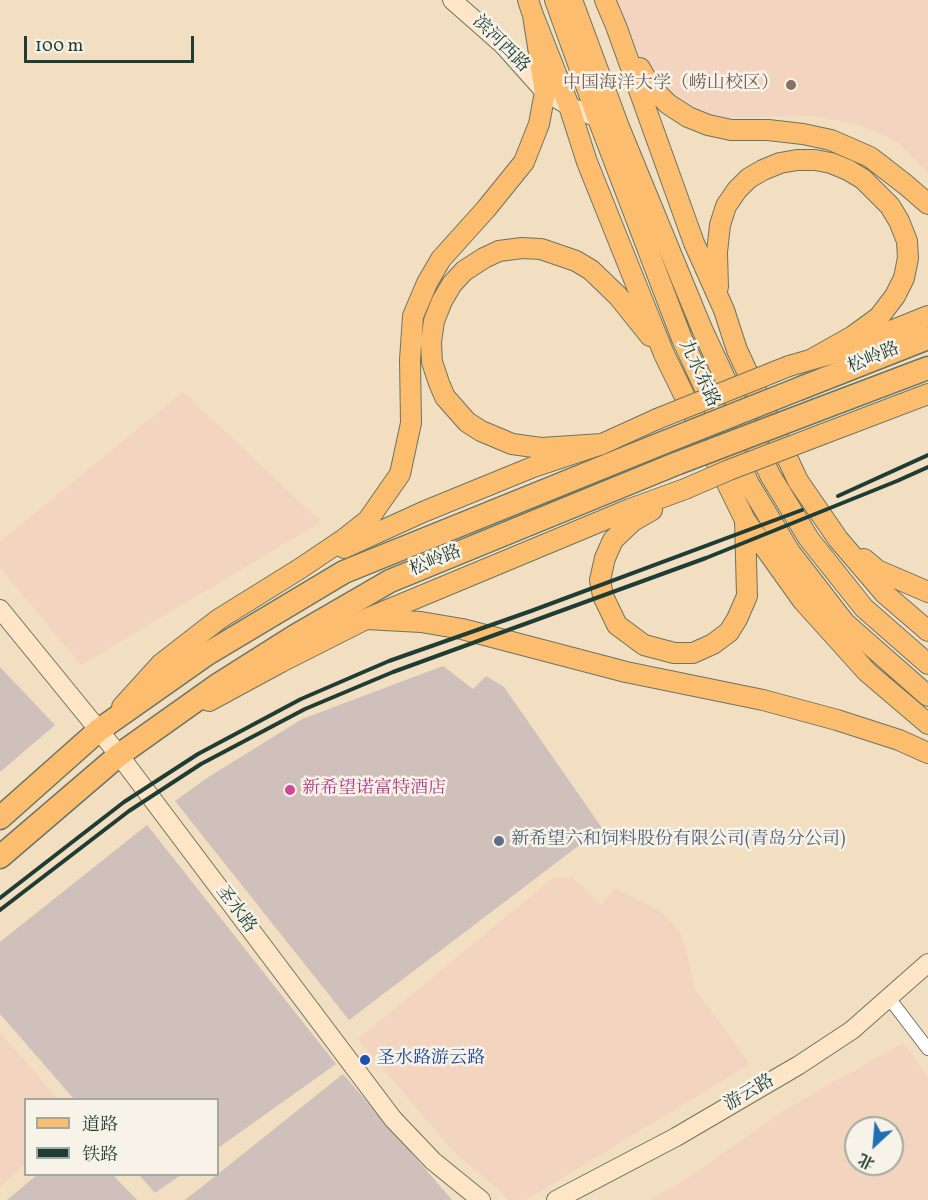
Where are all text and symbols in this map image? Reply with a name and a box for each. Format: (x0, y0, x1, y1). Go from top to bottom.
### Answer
street label: 滨河西路 (467, 12, 533, 78)
scale bar (27, 24, 196, 62)
text: 100 m (35, 34, 84, 59)
place label: 中国海洋大学（崂山校区） (563, 74, 779, 96)
marker: 中国海洋大学（崂山校区） (784, 78, 798, 92)
street label: 九水东路 (673, 337, 723, 411)
street label: 松岭路 (845, 339, 903, 379)
street label: 松岭路 (407, 542, 465, 582)
place label: 新希望诺富特酒店 (302, 779, 446, 801)
marker: 新希望诺富特酒店 (283, 783, 297, 797)
place label: 新希望六和饲料股份有限公司(青岛分公司) (511, 830, 845, 852)
marker: 新希望六和饲料股份有限公司(青岛分公司) (492, 834, 506, 848)
street label: 圣水路 (210, 882, 260, 938)
place label: 圣水路游云路 (377, 1049, 485, 1071)
marker: 圣水路游云路 (358, 1053, 372, 1067)
street label: 游云路 (721, 1071, 779, 1117)
legend (24, 1098, 219, 1176)
text: 道路 (82, 1113, 118, 1138)
north arrow (844, 1116, 904, 1176)
text: 铁路 (82, 1143, 118, 1168)
text: 北 (855, 1147, 879, 1174)

